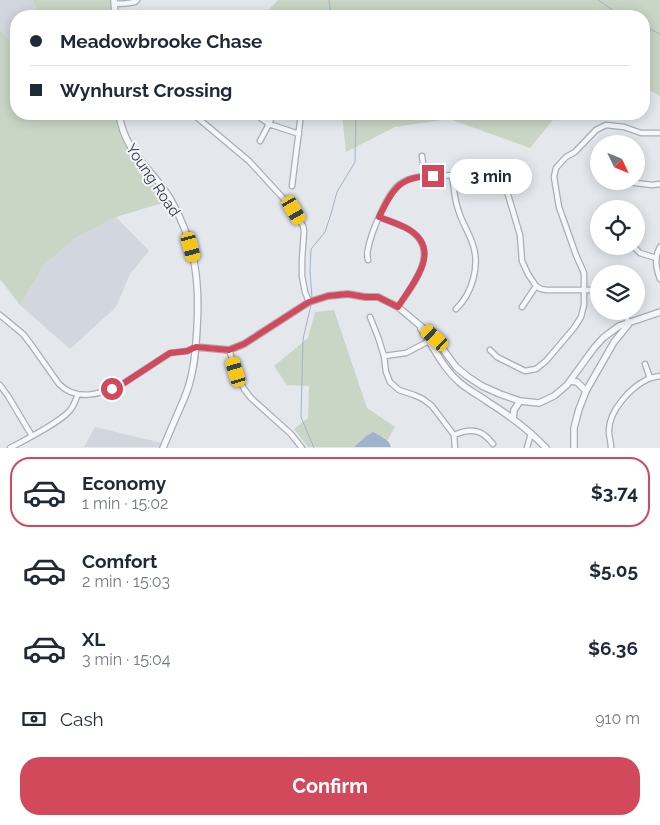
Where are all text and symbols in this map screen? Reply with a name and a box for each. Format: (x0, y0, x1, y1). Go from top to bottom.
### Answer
text: Meadowbrooke Chase (60, 30, 262, 52)
text: Wynhurst Crossing (60, 79, 232, 101)
north arrow (590, 135, 645, 190)
map controls (590, 135, 645, 320)
street label: Young Road (122, 140, 184, 220)
callout: 3 min (450, 158, 533, 194)
route end (422, 165, 444, 187)
text: 3 min (470, 167, 512, 186)
car (280, 193, 307, 227)
button: locate (590, 200, 645, 255)
car (179, 231, 202, 263)
button: layers (590, 265, 645, 320)
car (418, 322, 451, 354)
car (224, 355, 247, 389)
route start (101, 378, 123, 400)
icon: car (22, 470, 67, 515)
text: Economy (82, 472, 166, 494)
text: $3.74 (591, 481, 638, 503)
text: 1 min · 15:02 (82, 494, 168, 513)
icon: car (22, 548, 67, 593)
text: Comfort (82, 550, 157, 572)
text: $5.05 (589, 559, 638, 581)
text: 2 min · 15:03 (82, 572, 170, 591)
icon: car (22, 626, 67, 671)
text: XL (82, 628, 105, 650)
text: $6.36 (588, 637, 638, 659)
text: 3 min · 15:04 (82, 650, 170, 669)
icon: cash (20, 705, 48, 733)
text: Cash (60, 708, 104, 730)
text: 910 m (595, 709, 640, 728)
button: Confirm (20, 757, 640, 815)

